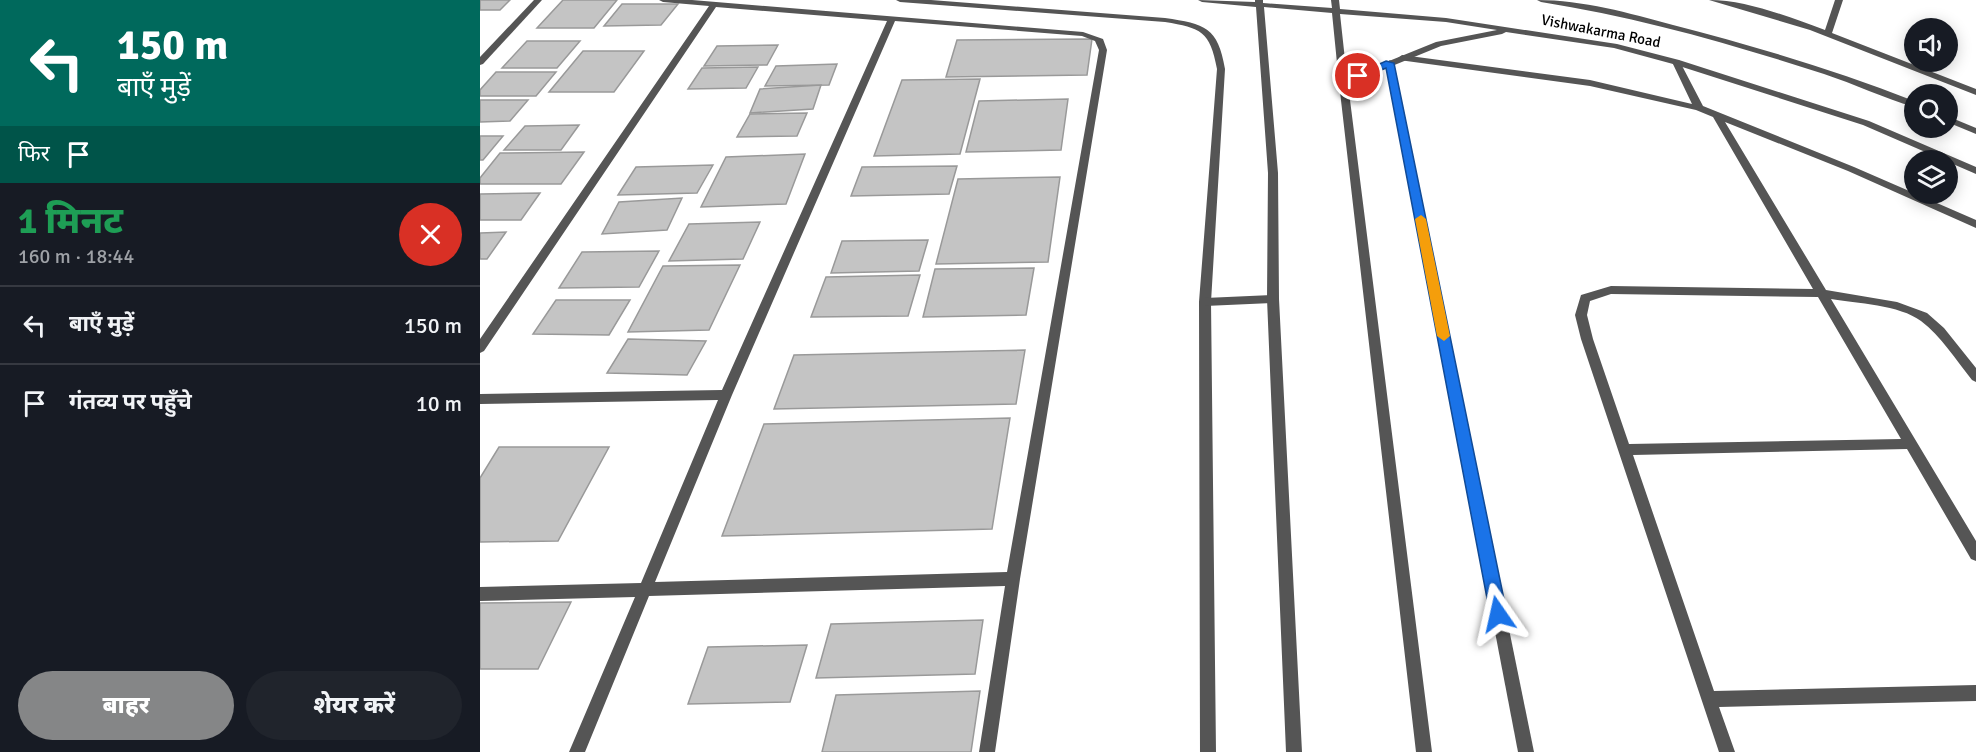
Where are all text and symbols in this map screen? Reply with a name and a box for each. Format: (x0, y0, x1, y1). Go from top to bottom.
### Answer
street label: Vishwakarma Road (1540, 11, 1662, 51)
map controls (1904, 18, 1958, 204)
button: sound (1904, 18, 1958, 72)
text: 150 m (117, 20, 228, 71)
icon: left (18, 24, 96, 102)
pin (1332, 50, 1383, 101)
icon: arrive (1341, 59, 1374, 92)
text: बाएँ मुड़ें (117, 71, 191, 104)
button: search (1904, 84, 1958, 138)
icon: arrive (62, 138, 95, 171)
text: फिर (18, 140, 50, 167)
button: layers (1904, 150, 1958, 204)
text: 1 मिनट (18, 199, 123, 244)
button: close (399, 203, 462, 266)
text: 160 m · 18:44 (18, 244, 134, 269)
icon: left (18, 309, 51, 342)
text: बाएँ मुड़ें (69, 310, 134, 337)
text: 150 m (404, 312, 462, 339)
icon: arrive (18, 387, 51, 420)
text: गंतव्य पर पहुँचे (69, 388, 192, 415)
text: 10 m (416, 390, 462, 417)
position arrow (1466, 582, 1530, 646)
button: बाहर (18, 671, 234, 740)
button: शेयर करें (246, 671, 462, 740)

